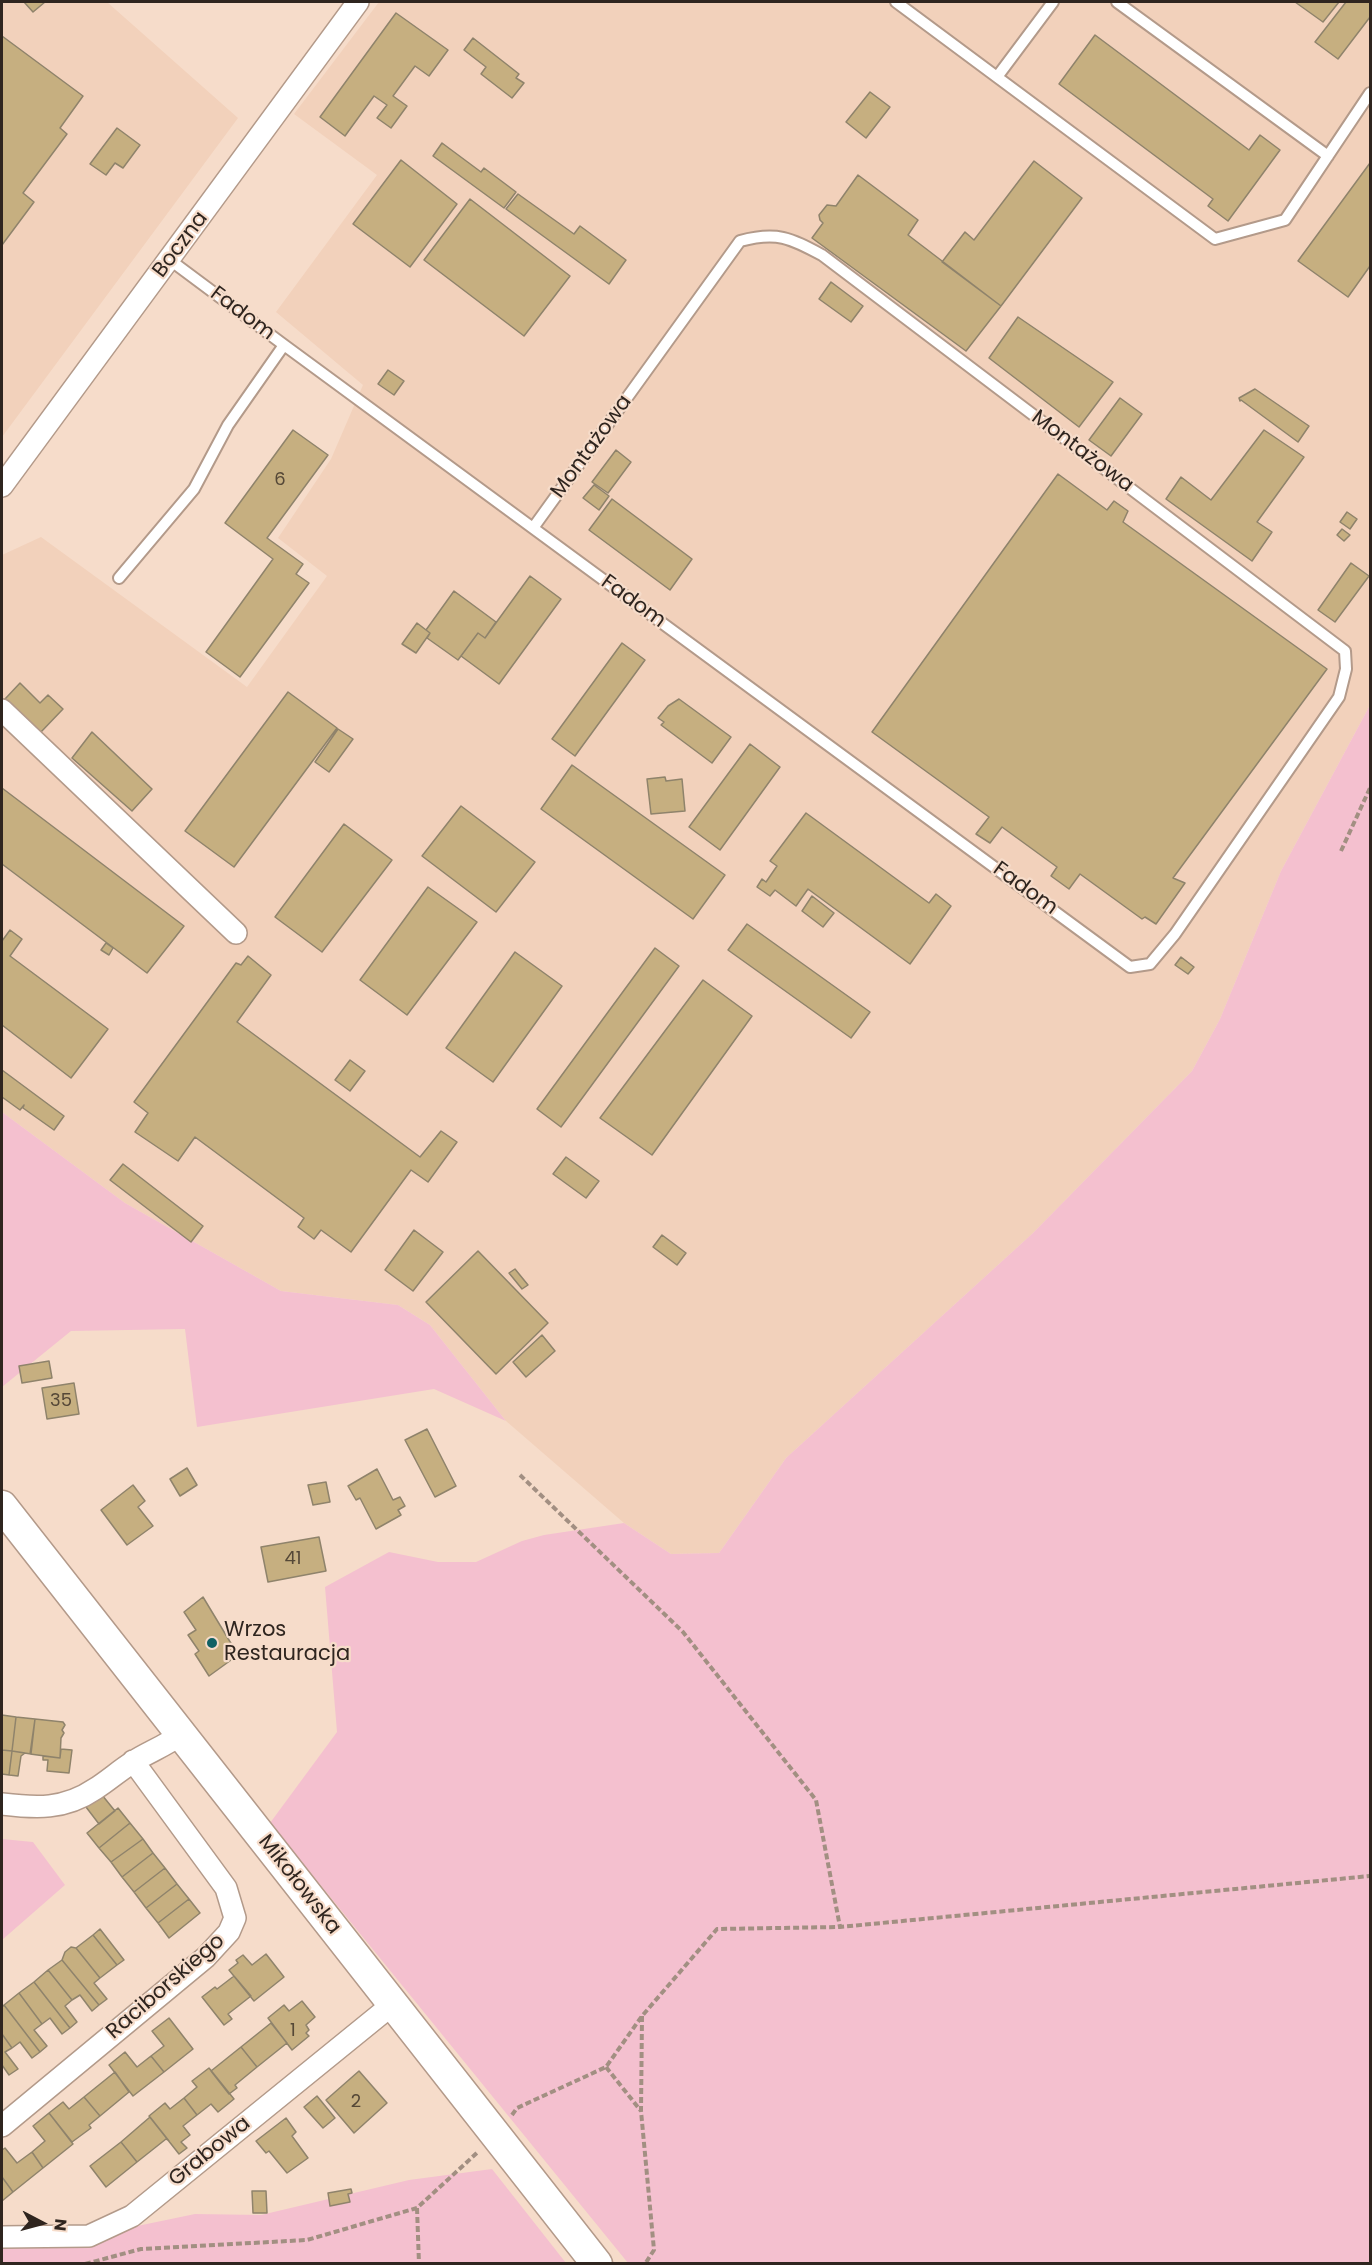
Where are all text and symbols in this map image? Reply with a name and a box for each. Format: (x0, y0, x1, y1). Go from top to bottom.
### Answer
street label: Boczna (148, 207, 214, 283)
street label: Fadom (205, 282, 279, 346)
street label: Montażowa (546, 391, 638, 503)
street label: Montażowa (1026, 405, 1138, 499)
house number: 6 (274, 469, 286, 491)
street label: Fadom (596, 570, 670, 634)
street label: Fadom (988, 857, 1062, 921)
house number: 35 (50, 1390, 72, 1412)
house number: 41 (284, 1548, 302, 1570)
place label: Wrzos Restauracja (224, 1618, 350, 1668)
marker: Wrzos Restauracja (205, 1636, 219, 1650)
street label: Mikołowska (252, 1830, 346, 1940)
street label: Raciborskiego (102, 1929, 230, 2045)
house number: 1 (290, 2020, 296, 2042)
house number: 2 (351, 2091, 361, 2113)
street label: Grabowa (164, 2112, 256, 2192)
north arrow (12, 2193, 72, 2253)
text: N (48, 2218, 72, 2232)

